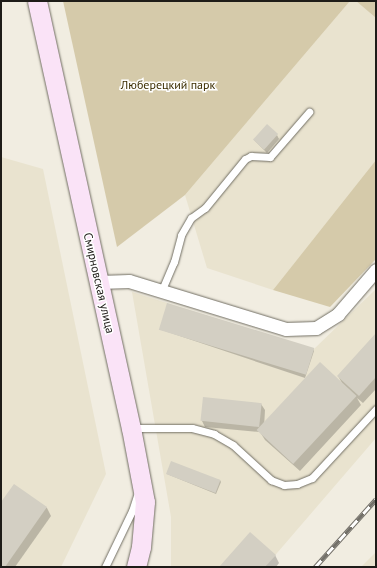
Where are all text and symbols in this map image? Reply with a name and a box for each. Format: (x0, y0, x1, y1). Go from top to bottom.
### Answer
park label: Люберецкий парк (121, 78, 215, 92)
street label: Смирновская улица (80, 231, 118, 335)

